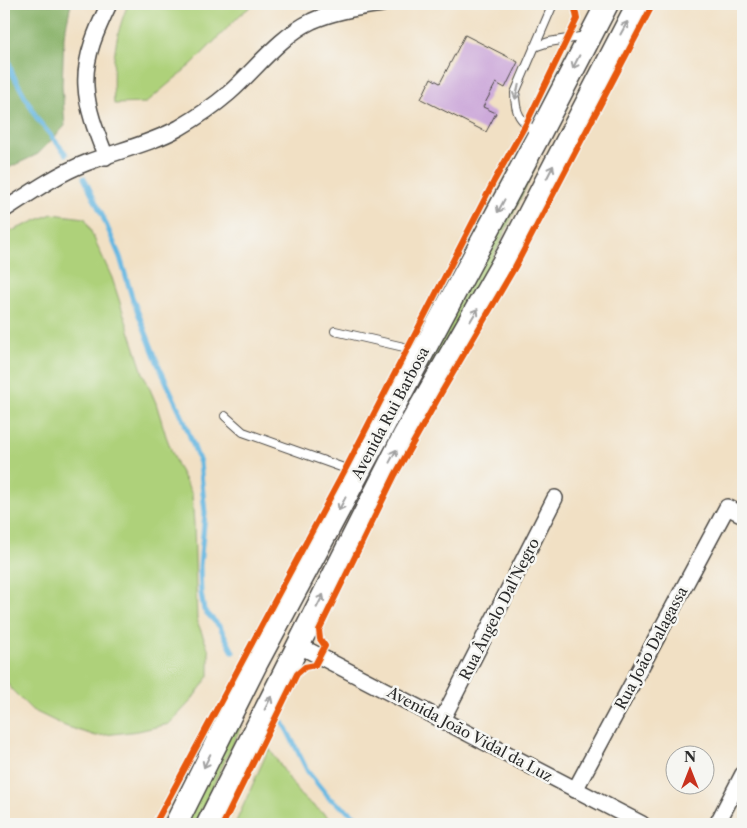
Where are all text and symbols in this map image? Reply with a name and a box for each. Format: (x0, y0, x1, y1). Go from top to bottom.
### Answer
one-way arrow (620, 21, 630, 35)
one-way arrow (571, 55, 581, 70)
one-way arrow (512, 84, 521, 100)
one-way arrow (546, 165, 555, 180)
one-way arrow (496, 199, 506, 214)
one-way arrow (469, 309, 479, 323)
street label: Avenida Rui Barbosa (347, 343, 433, 483)
one-way arrow (389, 449, 398, 464)
one-way arrow (337, 496, 346, 511)
street label: Rua Ângelo Dal'Negro (455, 535, 543, 683)
street label: Rua João Dalagassa (611, 583, 691, 713)
one-way arrow (315, 594, 325, 609)
street label: Avenida João Vidal da Luz (383, 682, 556, 786)
one-way arrow (264, 696, 273, 711)
north arrow (664, 746, 714, 796)
text: N (684, 748, 696, 766)
one-way arrow (202, 754, 212, 769)

